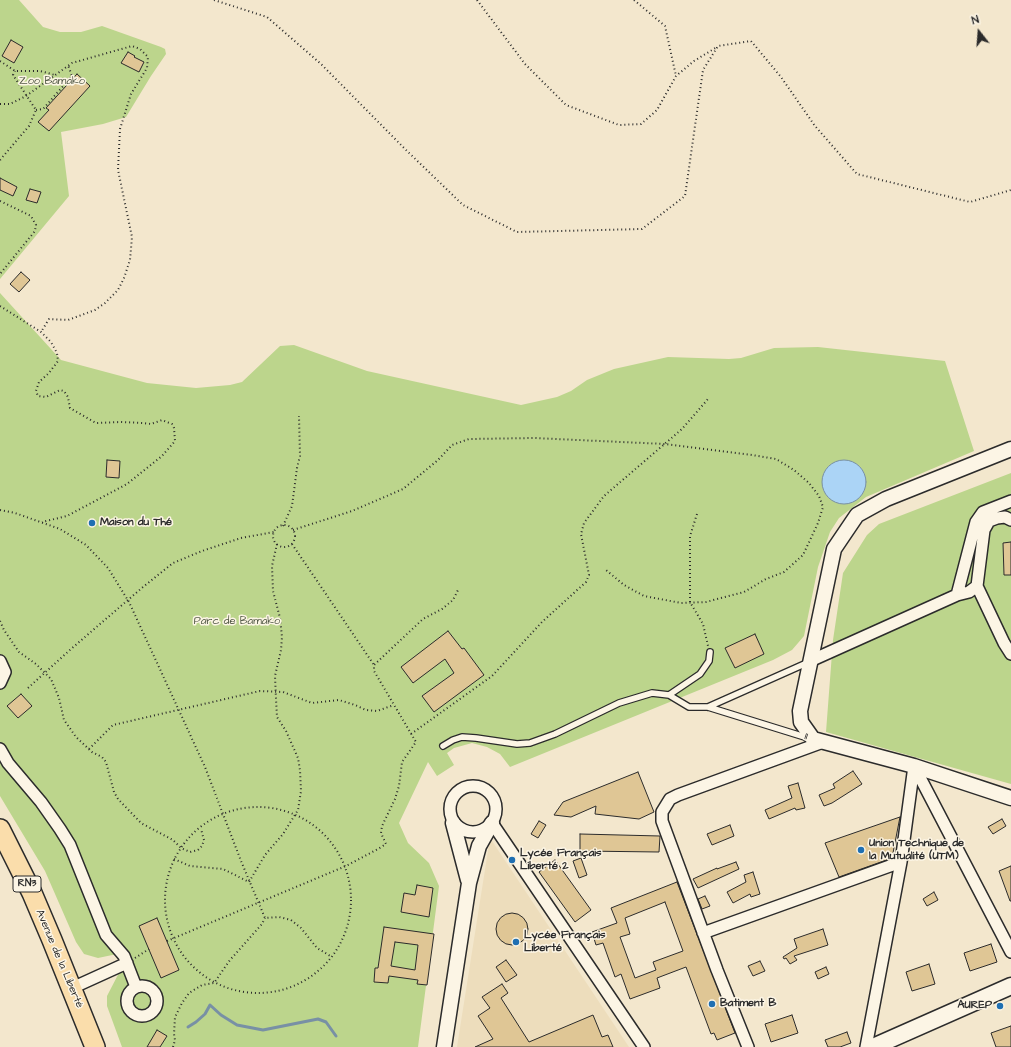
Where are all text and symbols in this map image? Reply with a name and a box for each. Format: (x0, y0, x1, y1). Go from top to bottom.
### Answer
north arrow (959, 12, 999, 52)
text: N (970, 12, 981, 28)
park label: Zoo Bamako (19, 75, 85, 89)
place label: Maison du Thé (100, 516, 172, 530)
marker: Maison du Thé (87, 518, 97, 528)
park label: Parc de Bamako (194, 615, 280, 629)
street label: 11 (803, 730, 809, 744)
place label: Union Technique de la Mutualité (UTM) (869, 837, 964, 863)
marker: Union Technique de la Mutualité (UTM) (856, 845, 866, 855)
place label: Lycée Français Liberté 2 (520, 847, 601, 873)
marker: Lycée Français Liberté 2 (507, 855, 517, 865)
road number: RN3 (13, 876, 41, 892)
street label: Avenue de la Liberté (32, 908, 86, 1010)
place label: Lycée Français Liberté (524, 929, 605, 955)
marker: Lycée Français Liberté (511, 937, 521, 947)
place label: Batiment B (720, 997, 776, 1011)
marker: Batiment B (707, 999, 717, 1009)
place label: AUREP (957, 999, 992, 1013)
marker: AUREP (995, 1001, 1005, 1011)

